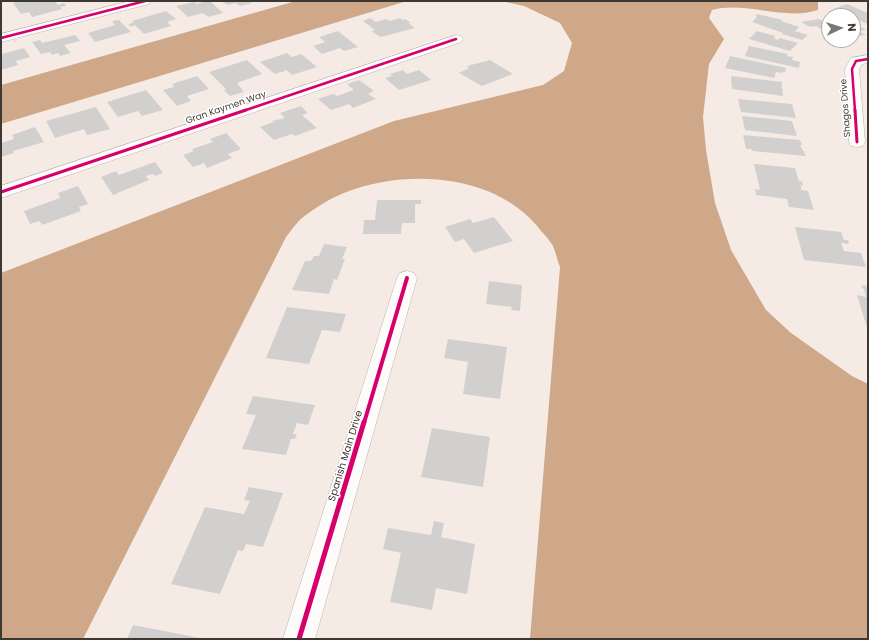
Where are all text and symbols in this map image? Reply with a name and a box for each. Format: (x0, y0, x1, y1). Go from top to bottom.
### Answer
north arrow (821, 8, 861, 48)
text: N (844, 23, 860, 32)
street label: Shagos Drive (839, 78, 853, 138)
street label: Gran Kaymen Way (184, 89, 268, 127)
street label: Spanish Main Drive (326, 409, 366, 503)

